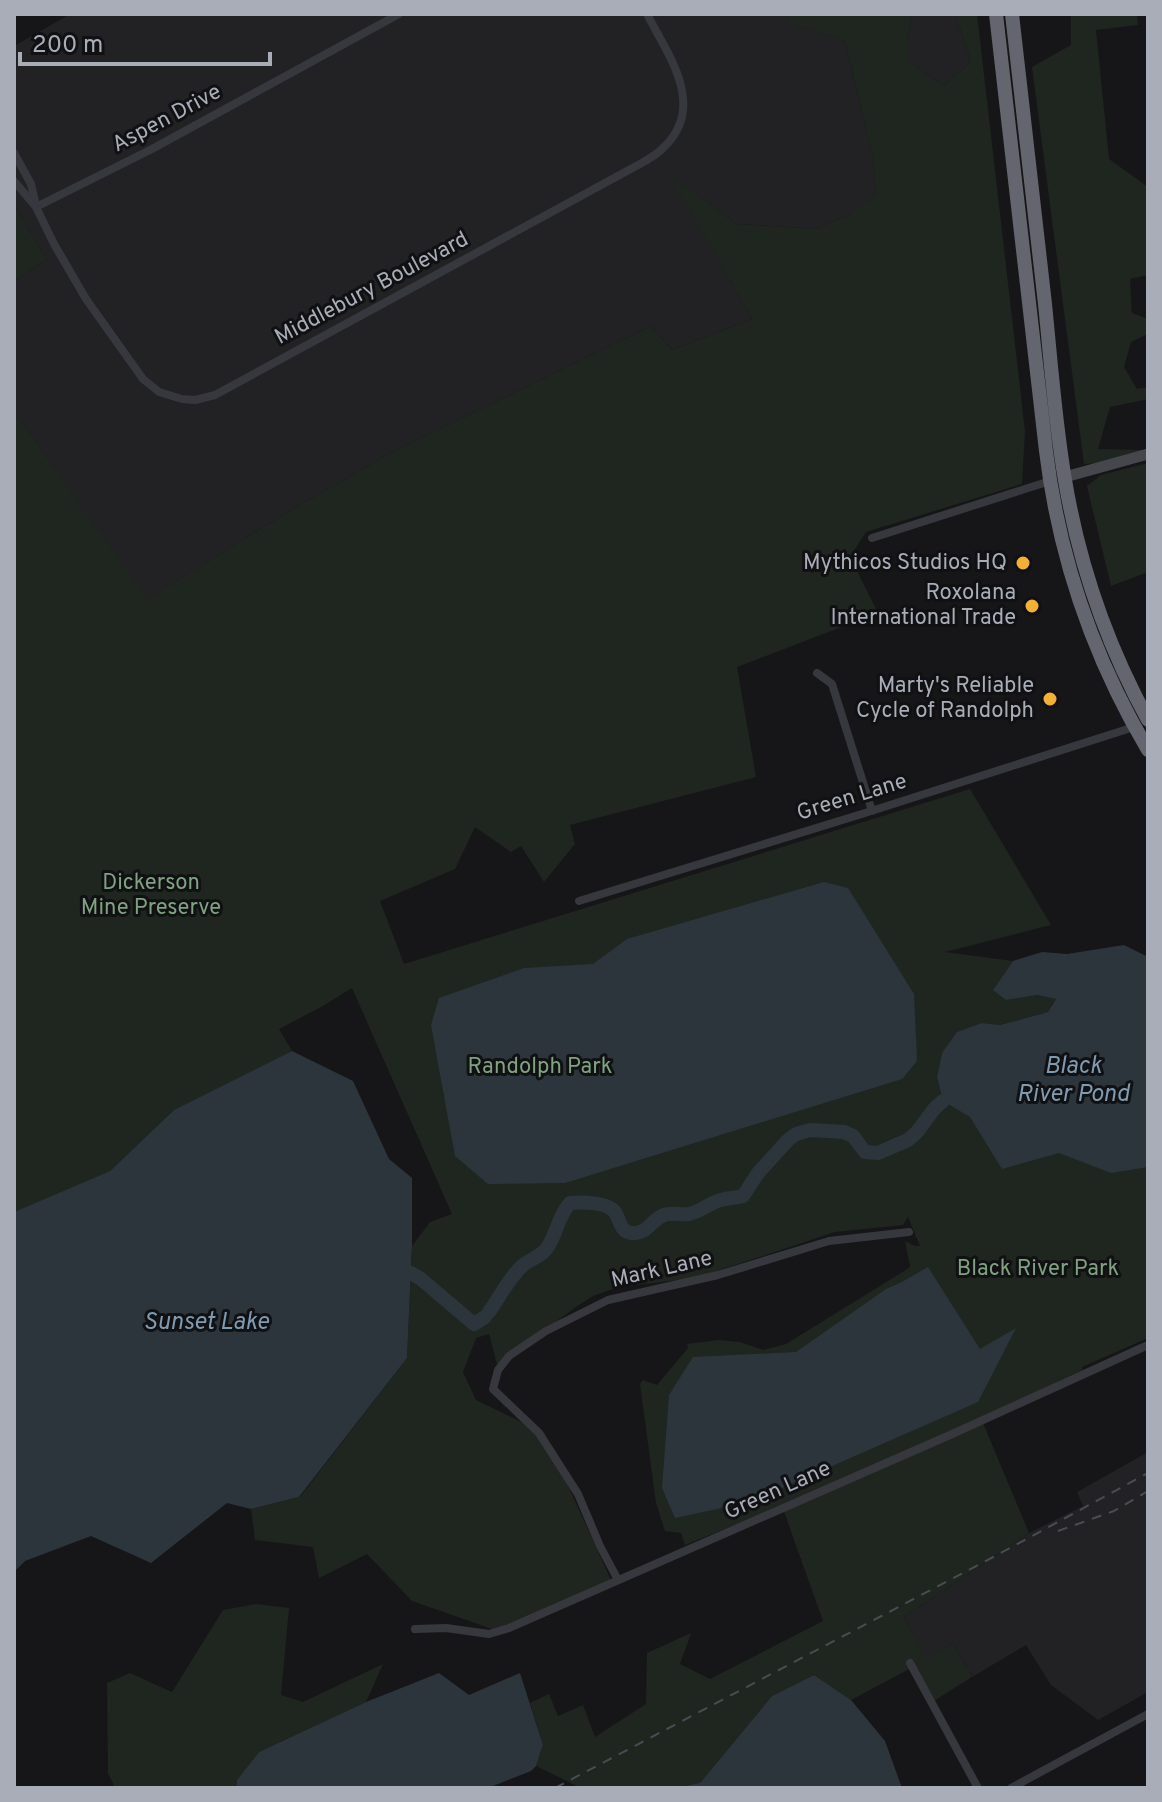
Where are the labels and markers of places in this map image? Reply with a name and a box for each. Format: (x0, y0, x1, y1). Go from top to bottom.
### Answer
place label: Mythicos Studios HQ (803, 550, 1007, 577)
marker: Mythicos Studios HQ (1014, 554, 1032, 572)
place label: Roxolana International Trade (831, 580, 1016, 632)
marker: Roxolana International Trade (1023, 597, 1041, 615)
place label: Marty's Reliable Cycle of Randolph (856, 673, 1034, 725)
marker: Marty's Reliable Cycle of Randolph (1041, 690, 1059, 708)

